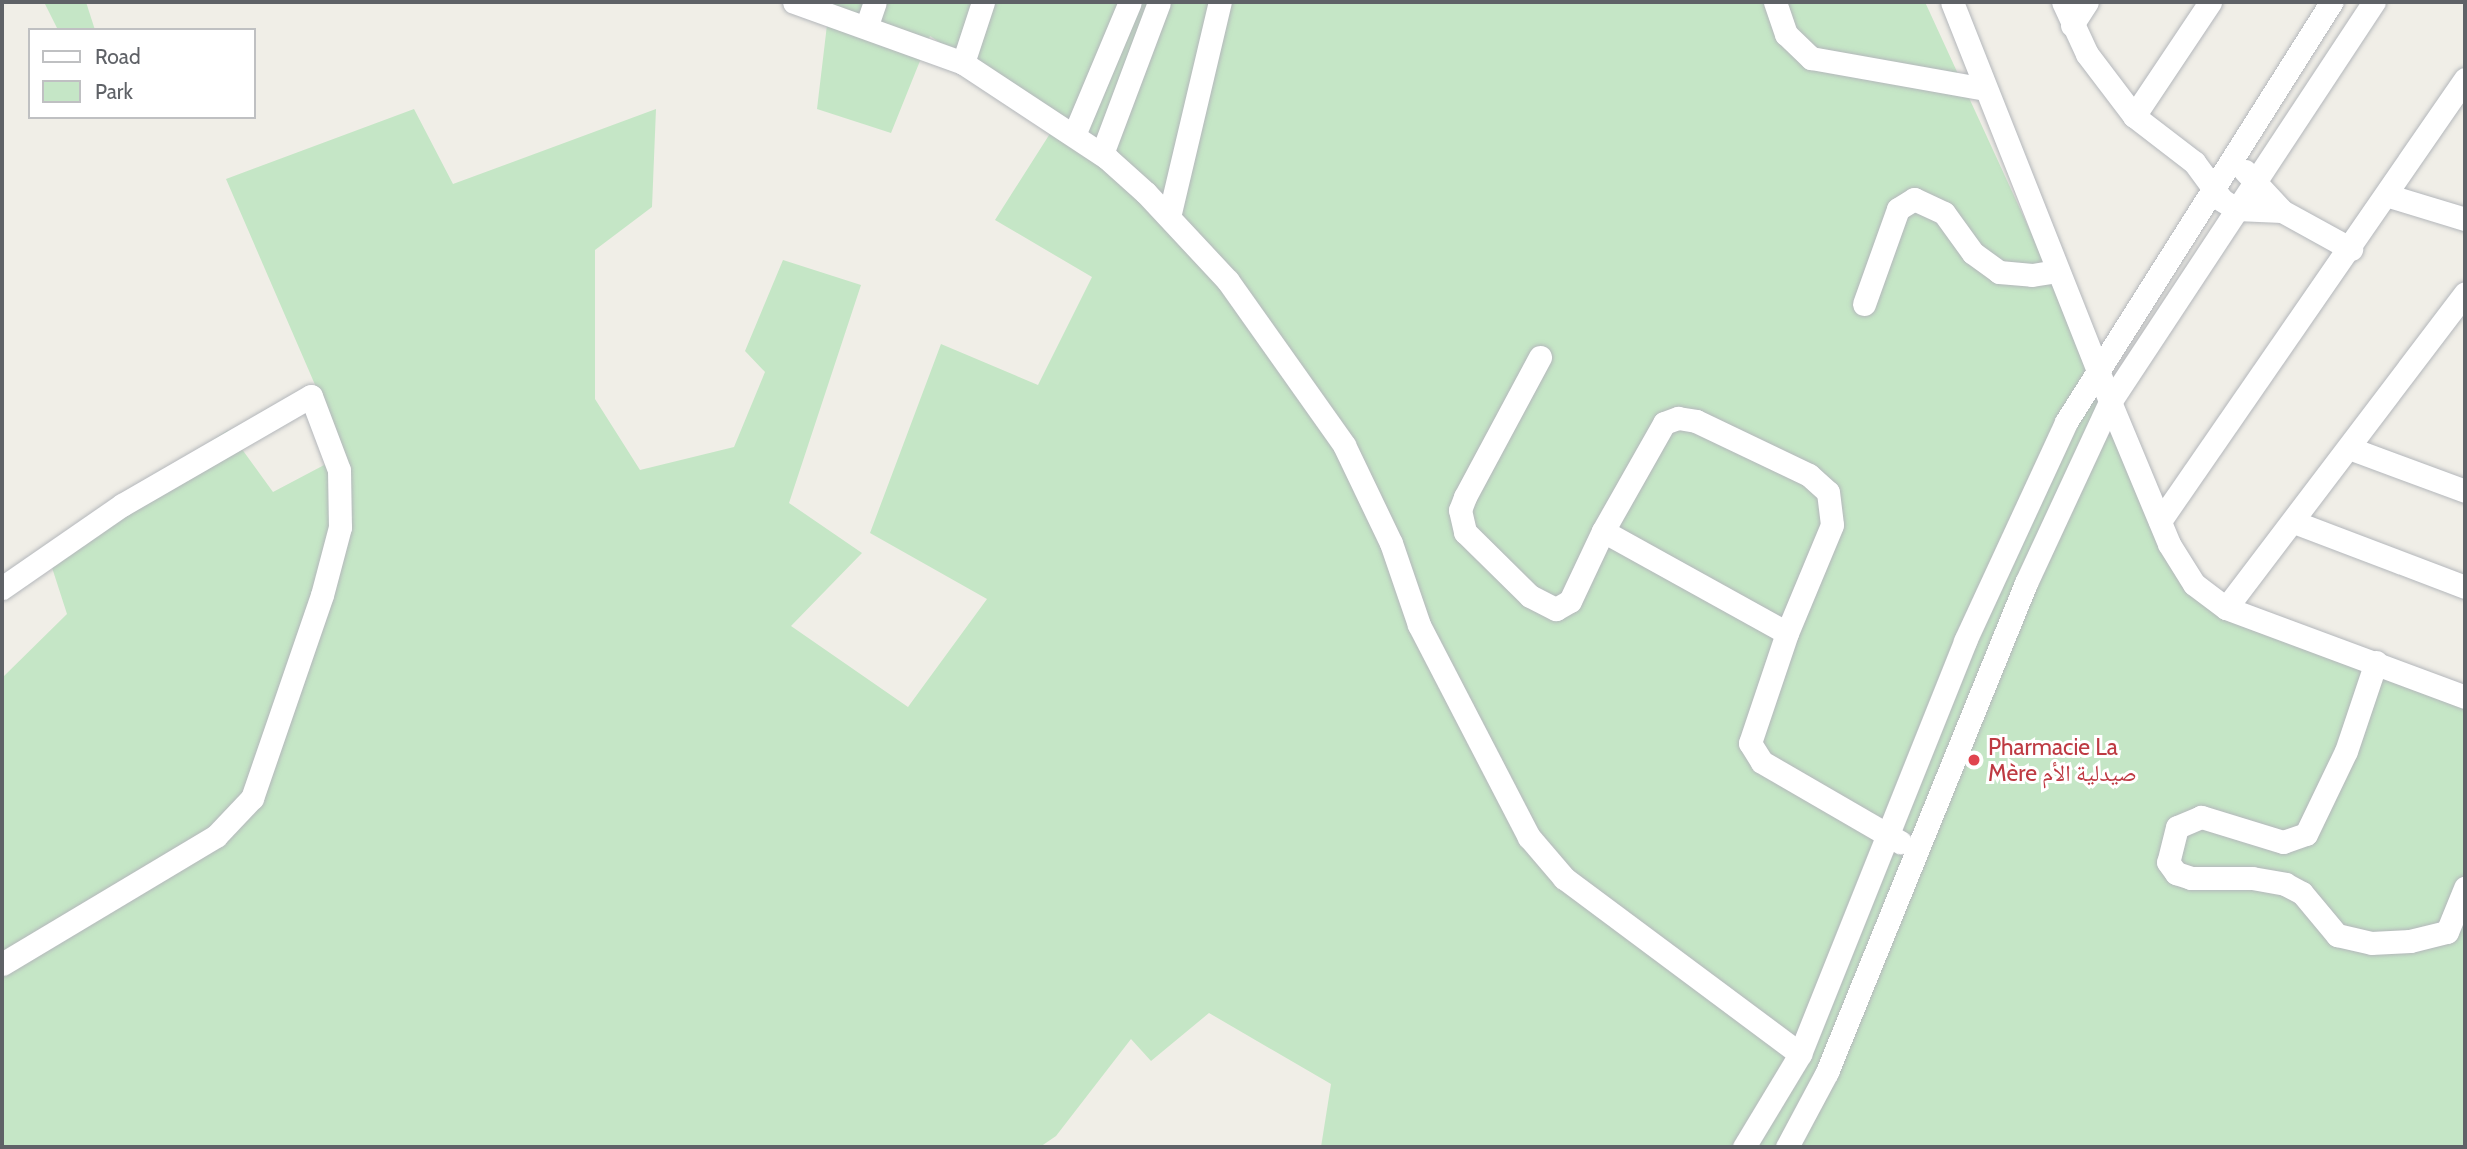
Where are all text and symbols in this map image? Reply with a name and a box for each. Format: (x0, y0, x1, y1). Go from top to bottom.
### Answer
legend (28, 28, 256, 119)
text: Road (95, 44, 141, 69)
text: Park (95, 79, 133, 104)
place label: Pharmacie La Mère صيدلية الأم (1988, 733, 2137, 787)
marker: Pharmacie La Mère صيدلية الأم (1966, 752, 1982, 768)

